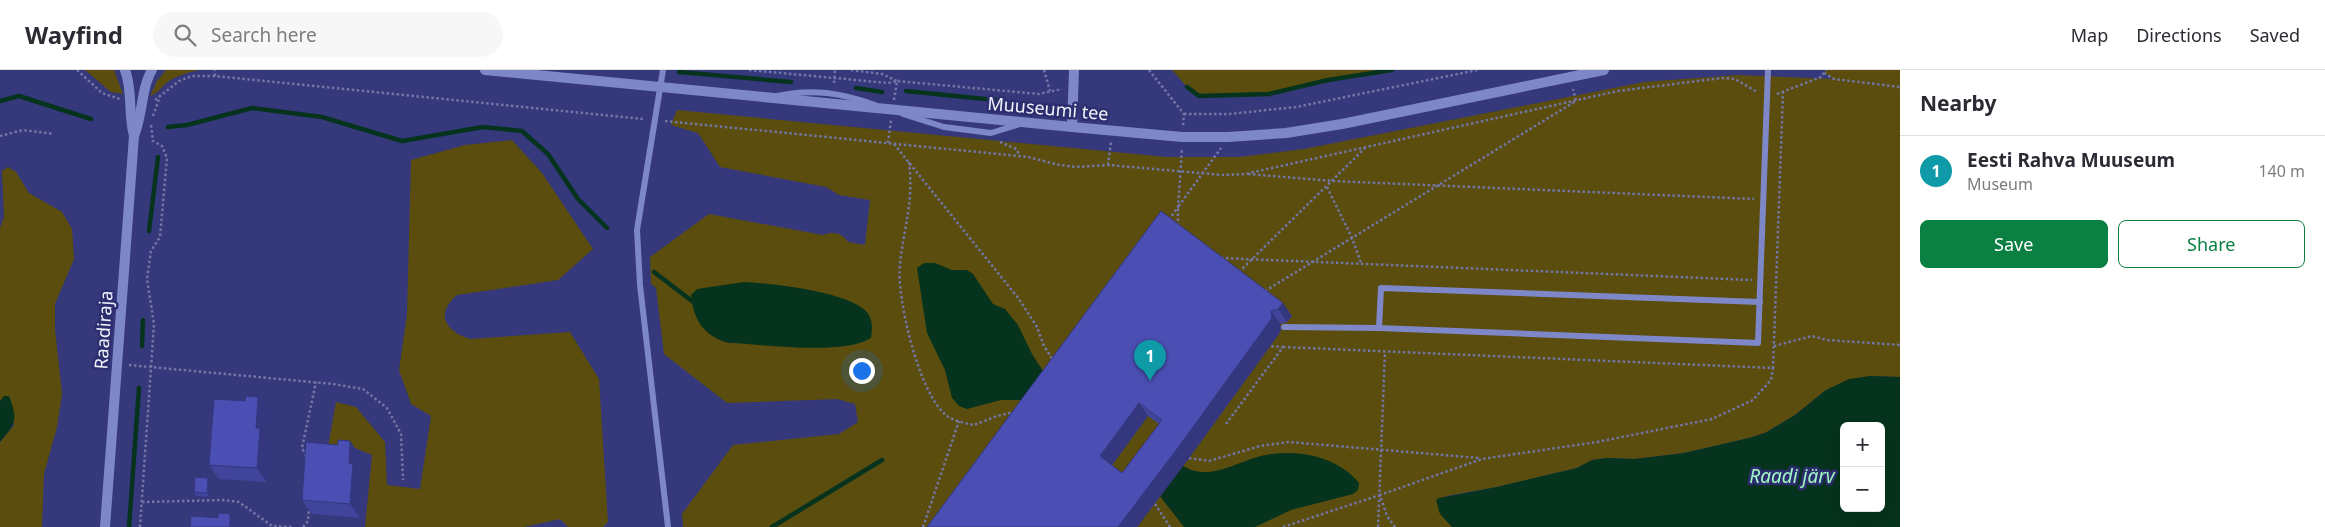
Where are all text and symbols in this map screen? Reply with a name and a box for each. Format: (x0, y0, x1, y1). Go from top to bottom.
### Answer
search box (153, 12, 503, 57)
text: Wayfind (25, 18, 123, 51)
icon: search (171, 21, 199, 49)
text: Search here (211, 22, 317, 48)
text: Map (2071, 23, 2108, 47)
text: Directions (2136, 23, 2222, 47)
text: Saved (2250, 23, 2300, 47)
text: Nearby (1920, 89, 1996, 117)
street label: Muuseumi tee (987, 91, 1110, 125)
text: Eesti Rahva Muuseum (1967, 147, 2175, 173)
text: 1 (1931, 160, 1941, 182)
text: 140 m (2258, 160, 2305, 182)
text: Museum (1967, 173, 2033, 195)
button: Save (1920, 220, 2108, 268)
button: Share (2118, 220, 2305, 268)
street label: Raadiraja (88, 290, 118, 370)
pin: 1 (1134, 340, 1166, 381)
your location (849, 358, 875, 384)
map controls (1840, 422, 1885, 512)
button: + (1840, 422, 1885, 467)
water label: Raadi järv (1749, 463, 1836, 489)
button: − (1840, 467, 1885, 512)

